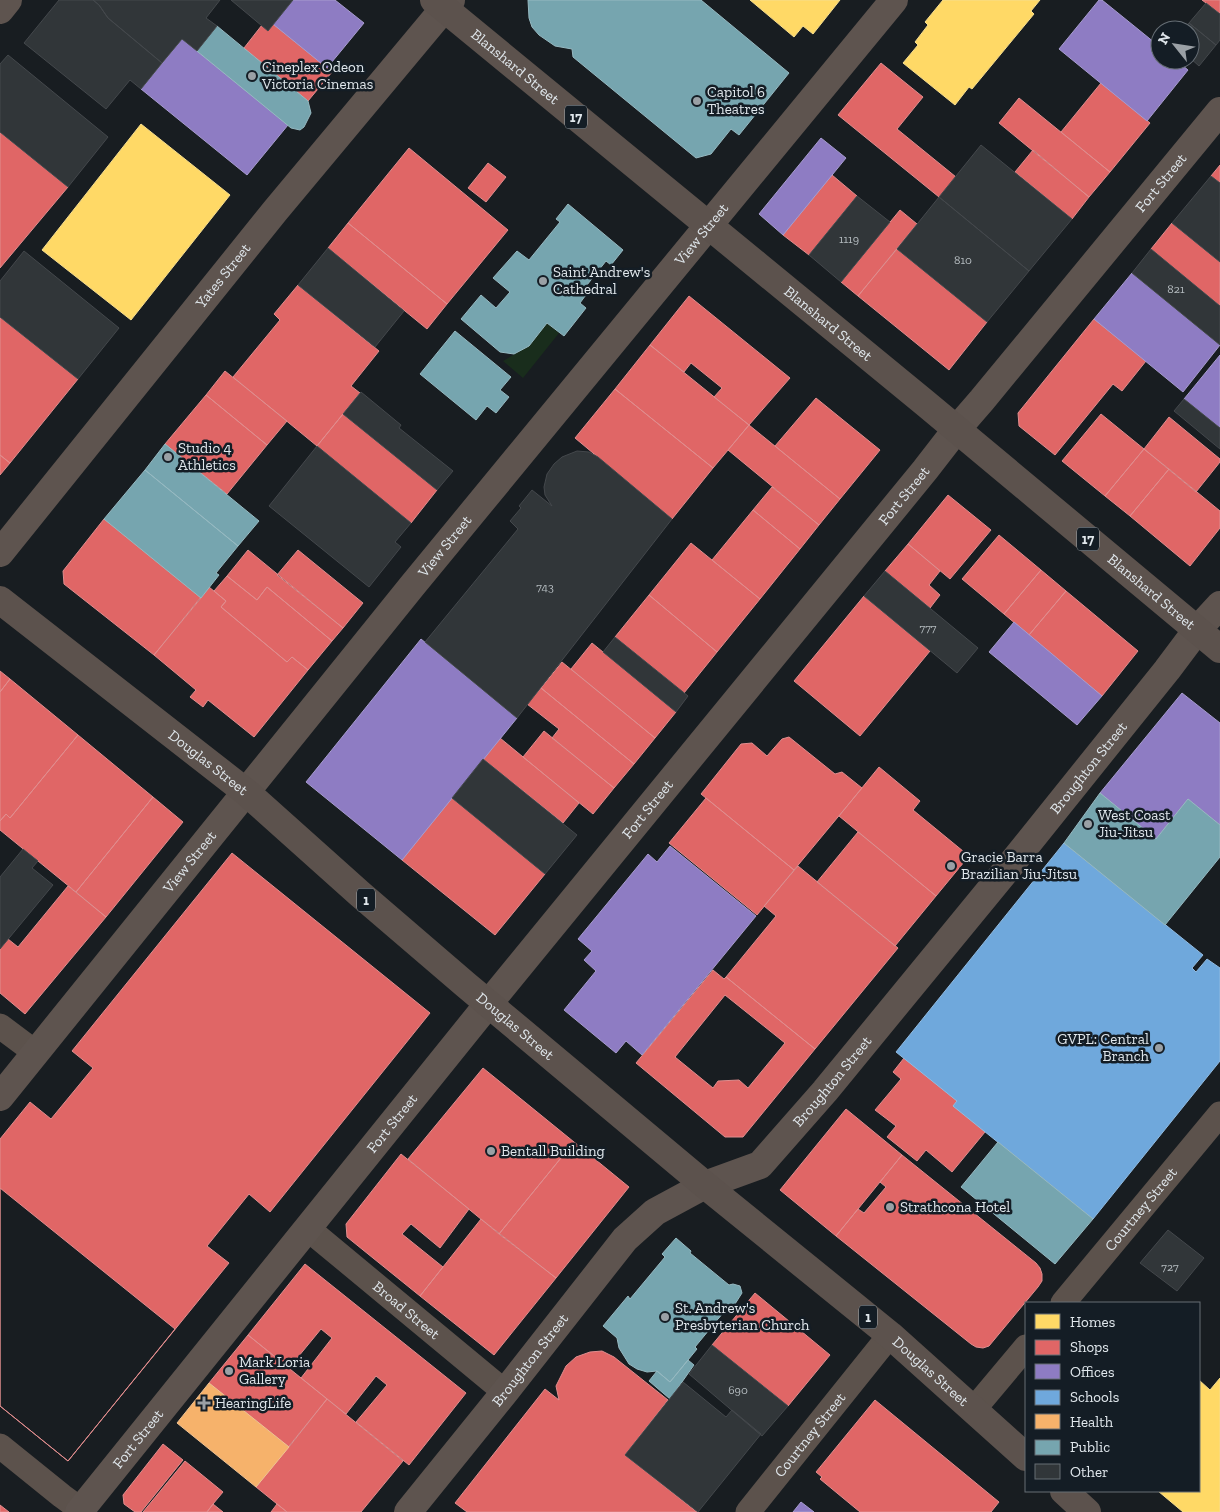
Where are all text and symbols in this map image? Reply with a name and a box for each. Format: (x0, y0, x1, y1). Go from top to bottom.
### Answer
north arrow (1150, 20, 1200, 70)
street label: Blanshard Street (467, 25, 563, 108)
text: N (1154, 30, 1174, 48)
place label: Cineplex Odeon Victoria Cinemas (261, 58, 373, 93)
marker: Cineplex Odeon Victoria Cinemas (246, 70, 258, 82)
place label: Capitol 6 Theatres (707, 83, 765, 118)
marker: Capitol 6 Theatres (691, 95, 703, 107)
road number: 17 (565, 105, 587, 128)
street label: Fort Street (1132, 149, 1191, 216)
street label: View Street (670, 199, 732, 269)
house number: 1119 (839, 232, 859, 246)
street label: Yates Street (191, 239, 255, 312)
house number: 810 (954, 253, 972, 267)
place label: Saint Andrew's Cathedral (553, 263, 650, 298)
marker: Saint Andrew's Cathedral (537, 275, 549, 287)
street label: Blanshard Street (781, 282, 876, 365)
house number: 821 (1167, 282, 1185, 296)
place label: Studio 4 Athletics (178, 439, 236, 474)
marker: Studio 4 Athletics (162, 451, 174, 463)
street label: Fort Street (875, 462, 934, 529)
street label: View Street (413, 511, 476, 581)
road number: 17 (1077, 528, 1099, 550)
street label: Blanshard Street (1104, 550, 1199, 634)
house number: 743 (536, 580, 554, 594)
house number: 777 (920, 621, 937, 635)
street label: Broughton Street (1046, 718, 1131, 817)
street label: Douglas Street (165, 726, 252, 799)
street label: Fort Street (618, 776, 677, 842)
place label: West Coast Jiu-Jitsu (1098, 806, 1171, 841)
marker: West Coast Jiu-Jitsu (1082, 818, 1094, 830)
street label: View Street (158, 827, 220, 897)
place label: Gracie Barra Brazilian Jiu-Jitsu (961, 848, 1078, 883)
marker: Gracie Barra Brazilian Jiu-Jitsu (945, 860, 957, 872)
road number: 1 (357, 888, 375, 912)
street label: Douglas Street (473, 989, 558, 1064)
place label: GVPL: Central Branch (1057, 1030, 1150, 1065)
street label: Broughton Street (789, 1032, 876, 1130)
marker: GVPL: Central Branch (1153, 1042, 1165, 1054)
street label: Fort Street (363, 1090, 421, 1157)
place label: Bentall Building (501, 1142, 605, 1160)
marker: Bentall Building (485, 1145, 497, 1157)
street label: Courtney Street (1101, 1163, 1181, 1255)
place label: Strathcona Hotel (900, 1198, 1010, 1216)
marker: Strathcona Hotel (884, 1201, 896, 1213)
house number: 727 (1161, 1260, 1179, 1274)
street label: Broad Street (369, 1277, 444, 1344)
place label: St. Andrew's Presbyterian Church (675, 1299, 810, 1334)
legend (1025, 1302, 1200, 1492)
road number: 1 (859, 1305, 877, 1328)
street label: Broughton Street (488, 1310, 572, 1410)
marker: St. Andrew's Presbyterian Church (659, 1311, 671, 1323)
text: Homes (1070, 1313, 1115, 1331)
street label: Douglas Street (889, 1333, 973, 1410)
text: Shops (1070, 1338, 1109, 1356)
place label: Mark Loria Gallery (239, 1353, 310, 1388)
text: Offices (1070, 1363, 1114, 1381)
marker: Mark Loria Gallery (223, 1365, 235, 1377)
house number: 690 (728, 1383, 748, 1397)
street label: Courtney Street (771, 1388, 850, 1481)
text: Schools (1070, 1388, 1119, 1406)
place label: HearingLife (215, 1394, 291, 1412)
marker: HearingLife (197, 1396, 211, 1410)
street label: Fort Street (109, 1405, 167, 1472)
text: Health (1070, 1413, 1114, 1431)
text: Public (1070, 1438, 1110, 1456)
text: Other (1070, 1463, 1108, 1481)

